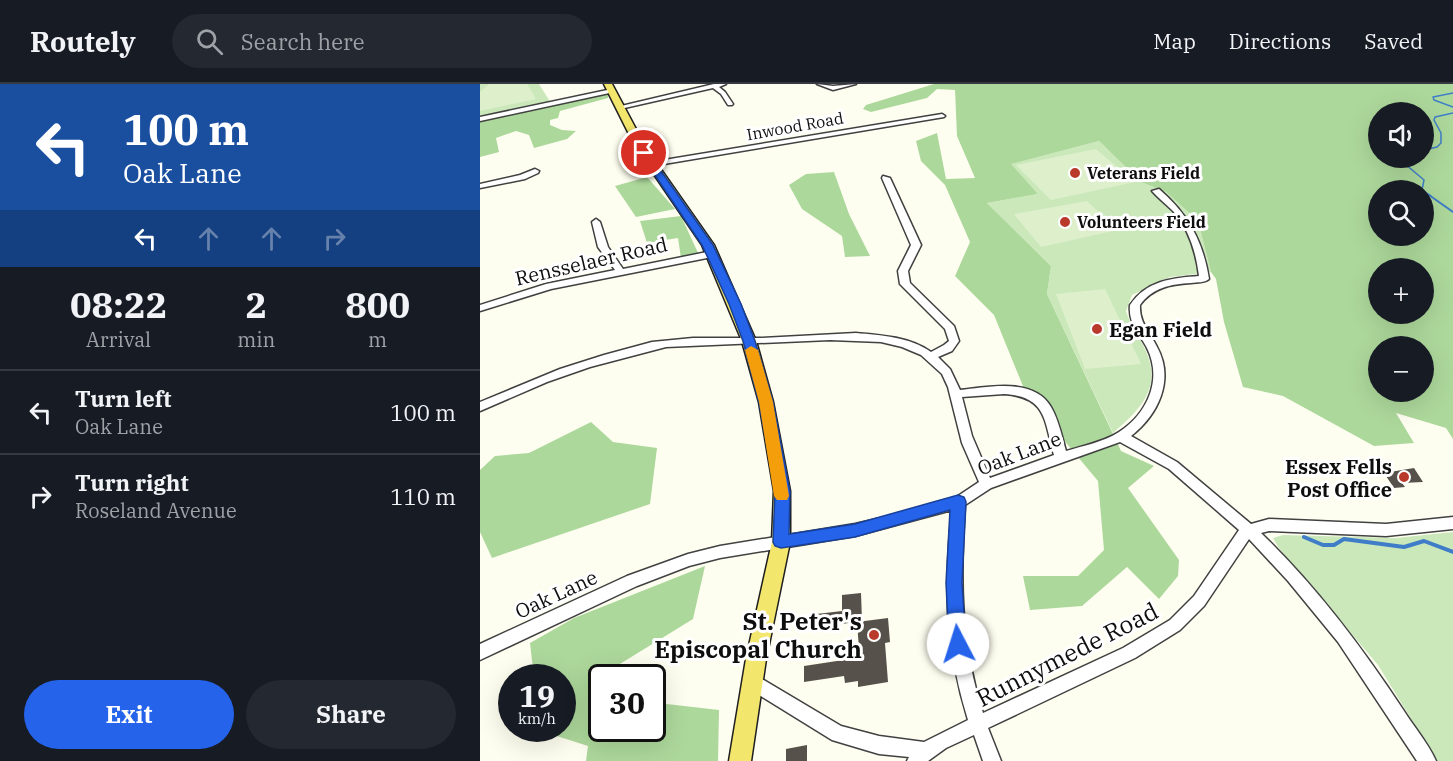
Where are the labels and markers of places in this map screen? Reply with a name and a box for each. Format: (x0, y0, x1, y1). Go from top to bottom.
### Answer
pin (618, 127, 669, 178)
place label: Veterans Field (1087, 163, 1200, 183)
marker: Veterans Field (1068, 166, 1082, 180)
place label: Volunteers Field (1077, 212, 1206, 232)
marker: Volunteers Field (1058, 215, 1072, 229)
place label: Egan Field (1109, 316, 1213, 343)
marker: Egan Field (1090, 322, 1104, 336)
place label: Essex Fells Post Office (1285, 453, 1392, 503)
marker: Essex Fells Post Office (1397, 470, 1411, 484)
place label: St. Peter's Episcopal Church (654, 605, 862, 665)
marker: St. Peter's Episcopal Church (867, 628, 881, 642)

